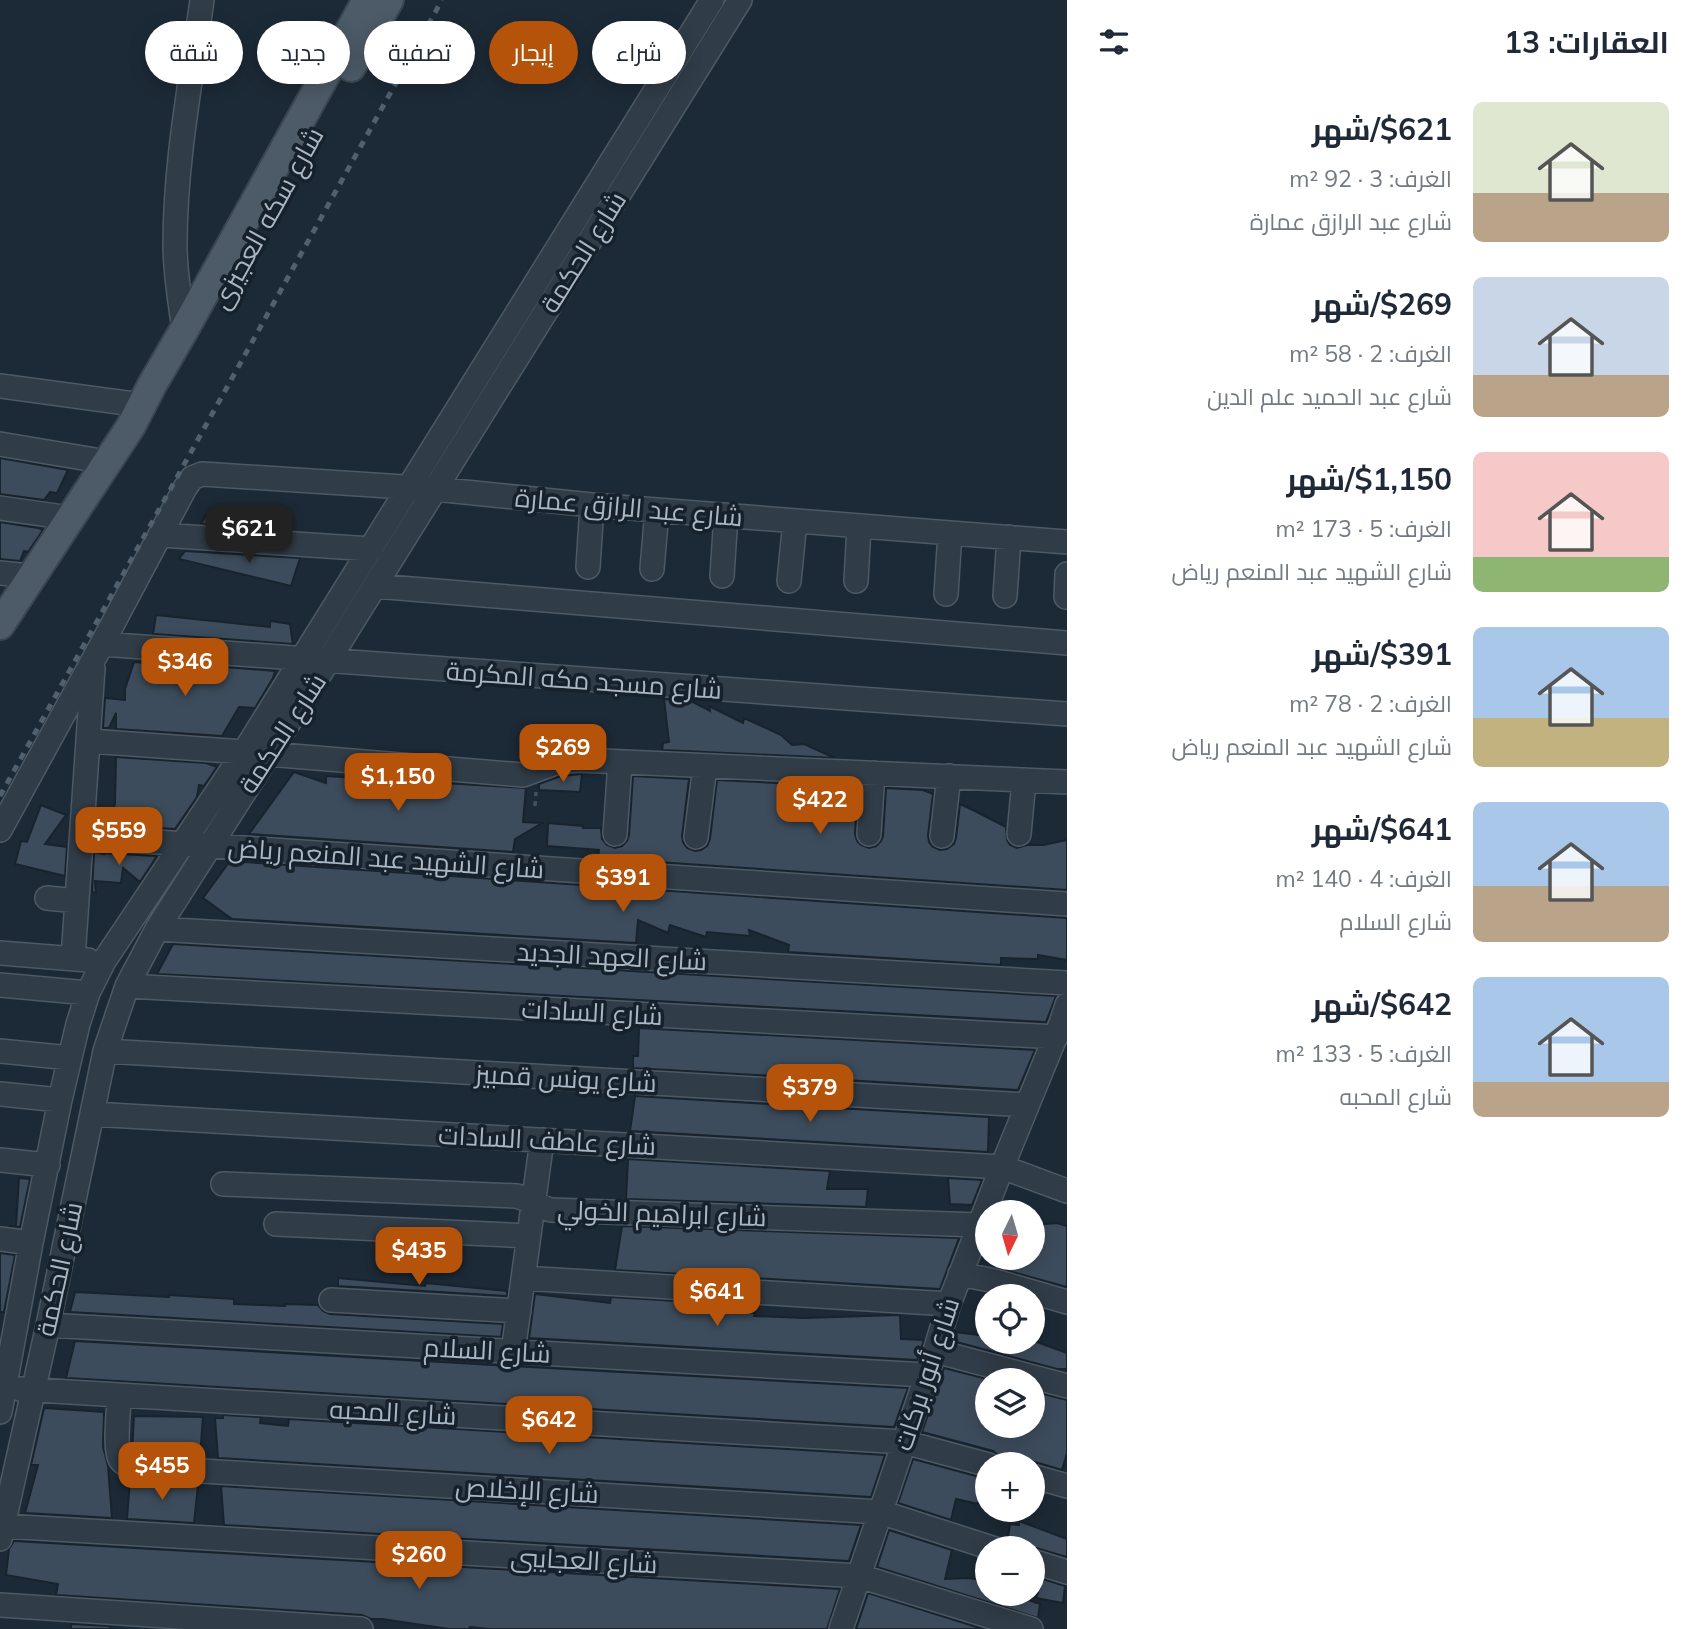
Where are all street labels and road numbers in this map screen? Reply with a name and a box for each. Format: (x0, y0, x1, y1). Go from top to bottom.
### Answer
street label: شارع سكه العجيزى (203, 121, 331, 315)
street label: شارع الحكمة (533, 185, 634, 319)
street label: شارع عبد الرازق عمارة (514, 481, 744, 534)
street label: شارع مسجد مكه المكرمة (445, 654, 723, 707)
street label: شارع الحكمة (231, 667, 334, 800)
street label: شارع الشهيد عبد المنعم رياض (227, 830, 545, 888)
street label: شارع العهد الجديد (516, 935, 708, 978)
street label: شارع السادات (520, 992, 663, 1033)
street label: شارع يونس قمبيز (472, 1057, 658, 1100)
street label: شارع عاطف السادات (437, 1118, 657, 1163)
street label: شارع ابراهيم الخولي (557, 1193, 767, 1238)
street label: شارع الحكمة (29, 1199, 90, 1339)
street label: شارع أنور بركات (886, 1293, 967, 1455)
street label: شارع السلام (422, 1330, 551, 1372)
street label: شارع المحبه (329, 1392, 457, 1433)
street label: شارع الإخلاص (454, 1470, 600, 1511)
street label: شارع العجايبى (510, 1540, 658, 1581)

